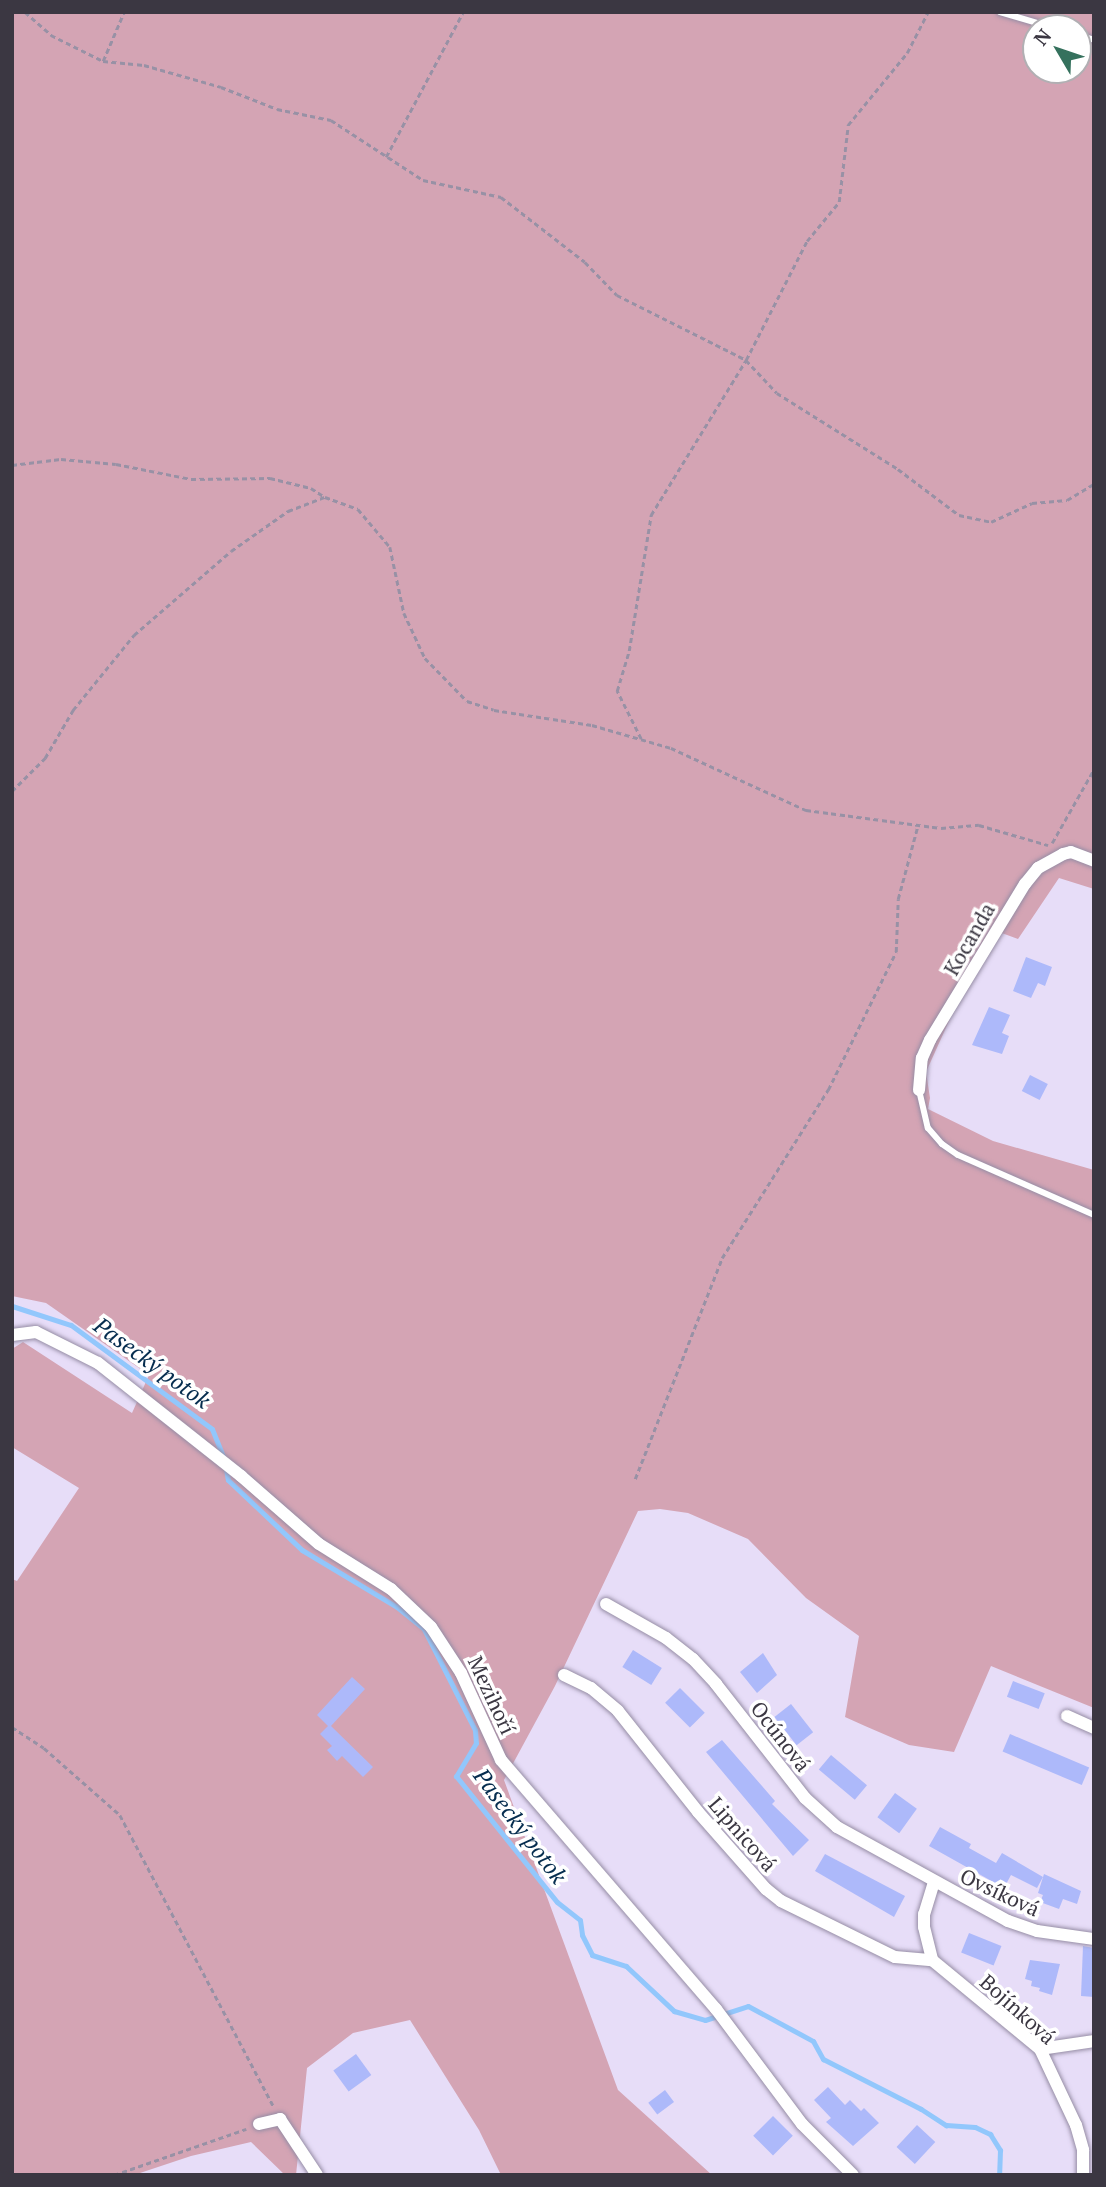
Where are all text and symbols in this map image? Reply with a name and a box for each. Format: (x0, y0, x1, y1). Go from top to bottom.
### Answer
north arrow (1022, 14, 1092, 84)
text: N (1028, 23, 1056, 50)
street label: Kocanda (938, 898, 1000, 980)
water label: Pasecký potok (88, 1312, 216, 1414)
street label: Mezihoří (463, 1652, 521, 1738)
street label: Ocúnová (746, 1696, 816, 1776)
water label: Pasecký potok (468, 1763, 572, 1889)
street label: Lipnicová (704, 1792, 782, 1876)
street label: Ovsíková (956, 1863, 1044, 1921)
street label: Bojínková (975, 1969, 1061, 2049)

